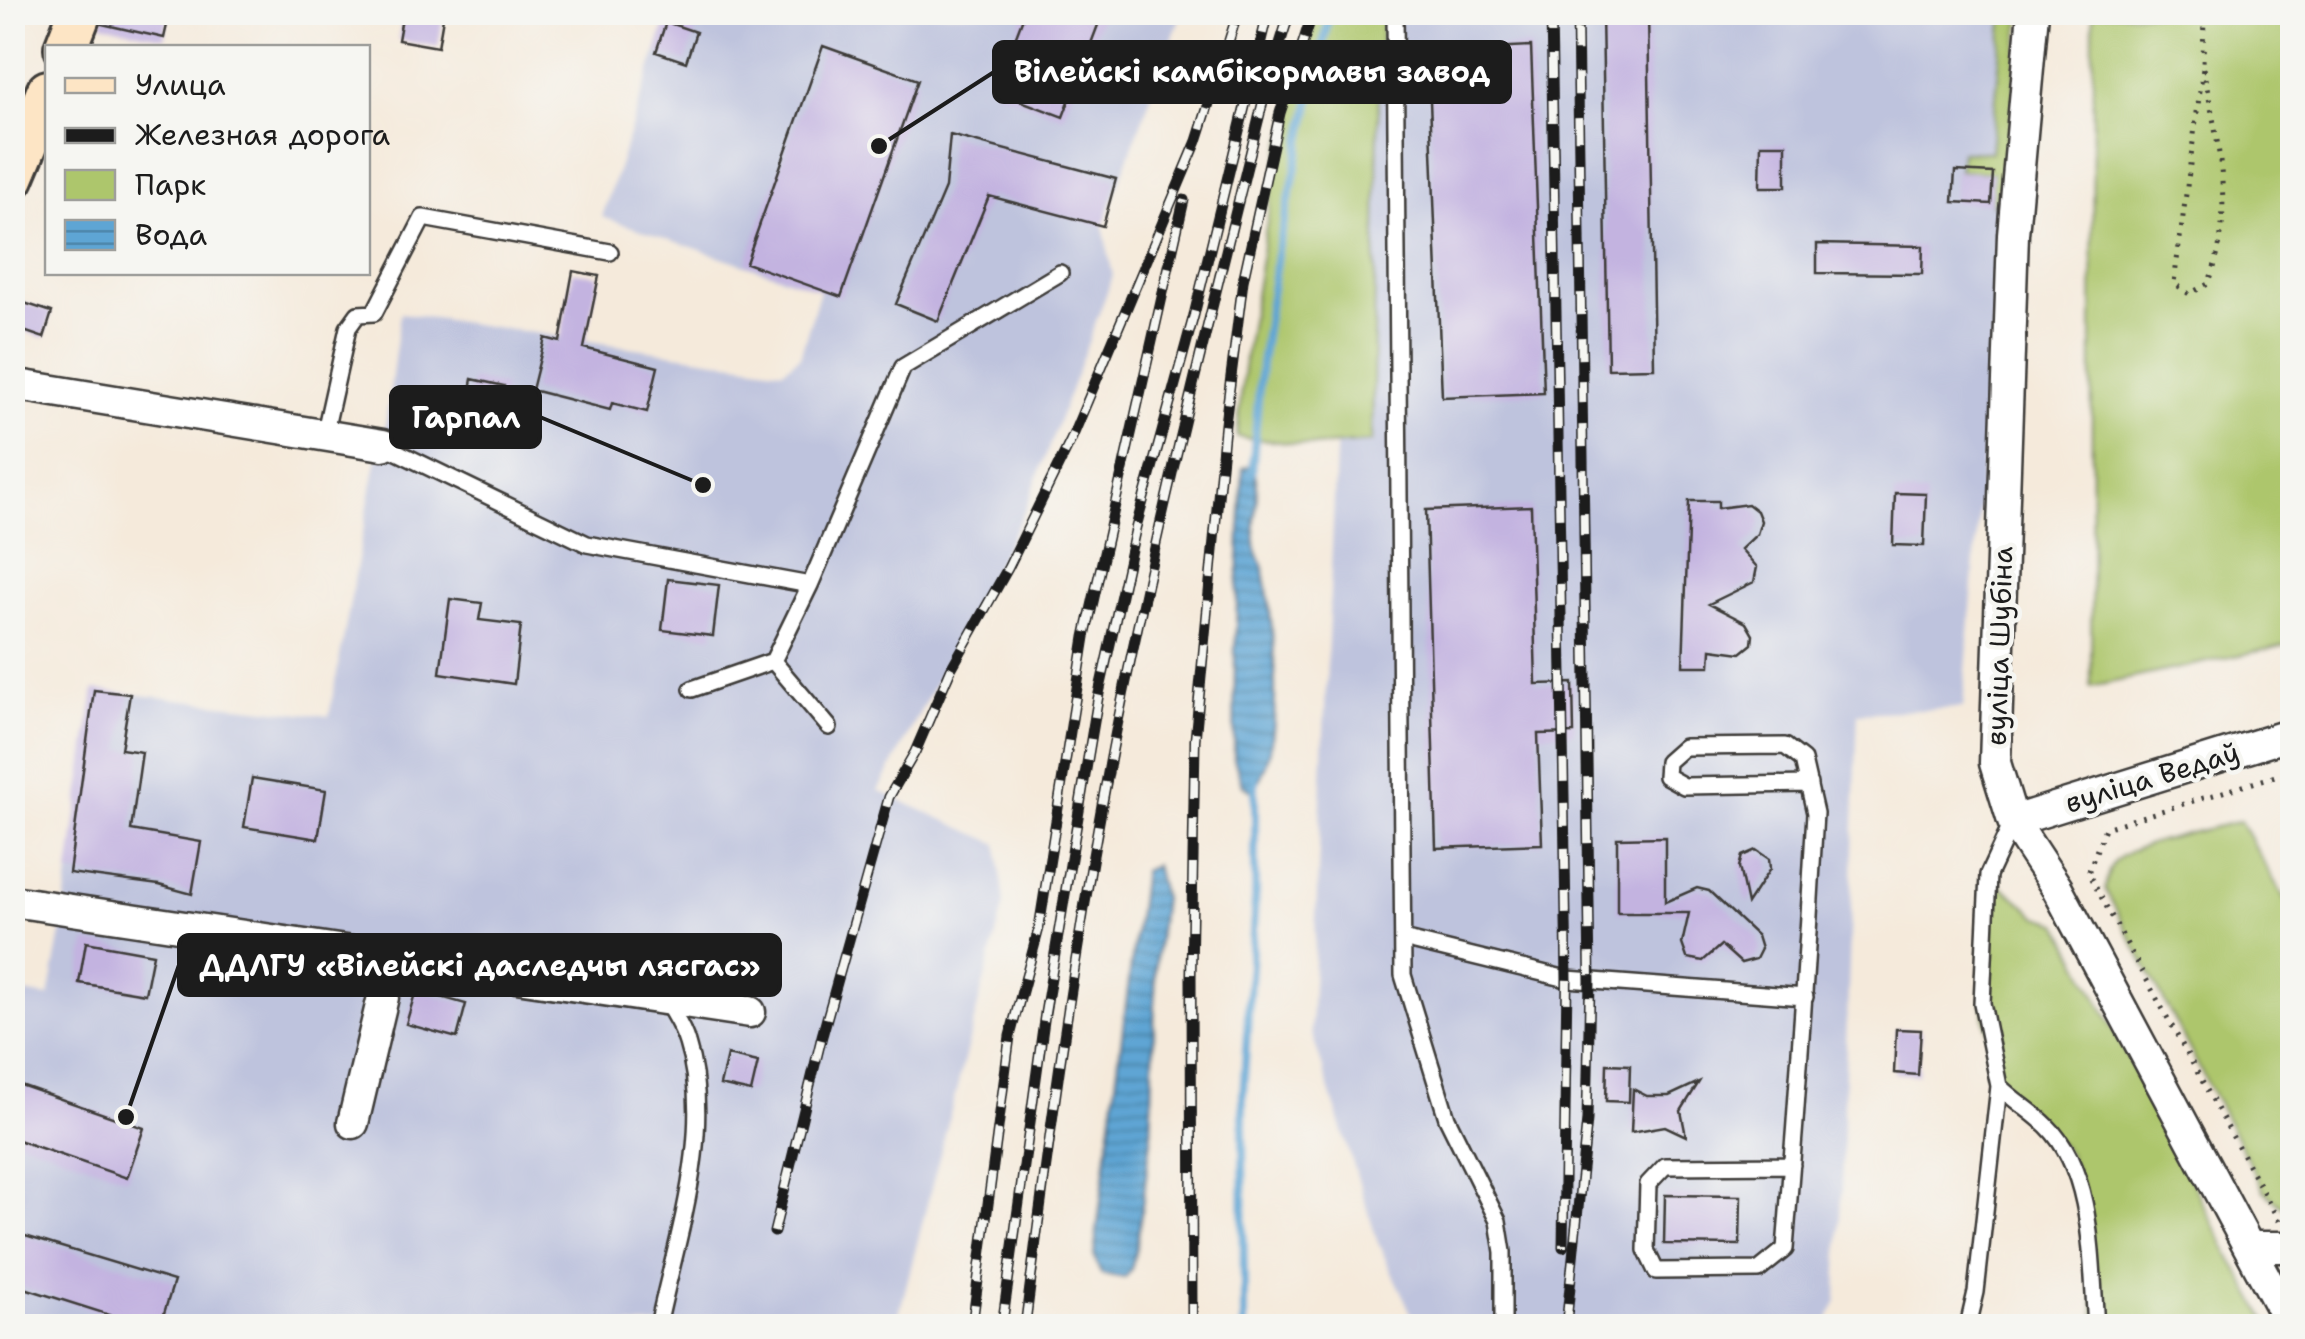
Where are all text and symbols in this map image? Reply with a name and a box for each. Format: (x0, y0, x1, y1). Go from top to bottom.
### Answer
callout: Вілейскі камбікормавы завод (994, 42, 1510, 102)
legend (45, 45, 370, 275)
text: Вілейскі камбікормавы завод (1014, 51, 1490, 92)
text: Улица (135, 64, 226, 105)
text: Железная дорога (135, 114, 391, 155)
text: Парк (135, 164, 206, 205)
text: Вода (135, 214, 207, 255)
callout: Гарпал (391, 387, 540, 447)
text: Гарпал (411, 397, 521, 438)
street label: вуліца Шубіна (1977, 546, 2021, 746)
street label: вуліца Ведаў (2060, 732, 2244, 822)
callout: ДДЛГУ «Вілейскі даследчы лясгас» (179, 935, 780, 995)
text: ДДЛГУ «Вілейскі даследчы лясгас» (200, 945, 760, 986)

